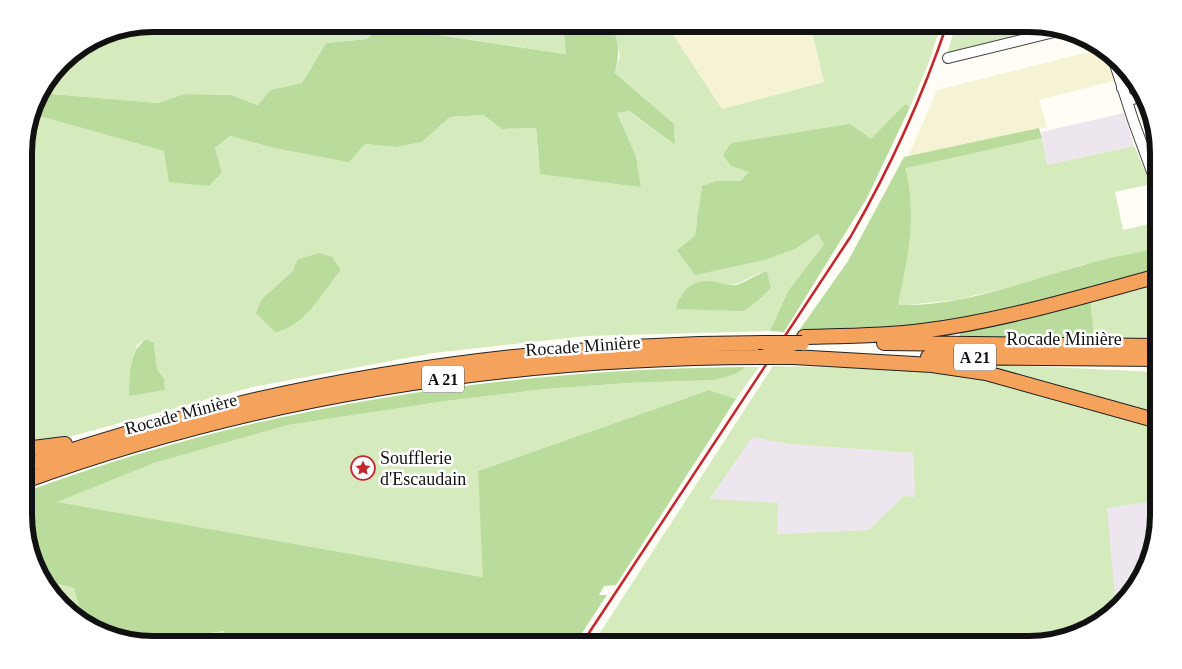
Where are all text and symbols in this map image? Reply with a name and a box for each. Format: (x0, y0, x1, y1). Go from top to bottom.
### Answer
street label: Rocade Minière (1006, 329, 1122, 349)
street label: Rocade Minière (525, 332, 641, 360)
road number: A 21 (954, 344, 996, 371)
road number: A 21 (422, 366, 464, 392)
street label: Rocade Minière (123, 389, 239, 439)
place label: Soufflerie d'Escaudain (380, 448, 466, 489)
place icon: Soufflerie d'Escaudain (350, 455, 376, 481)

